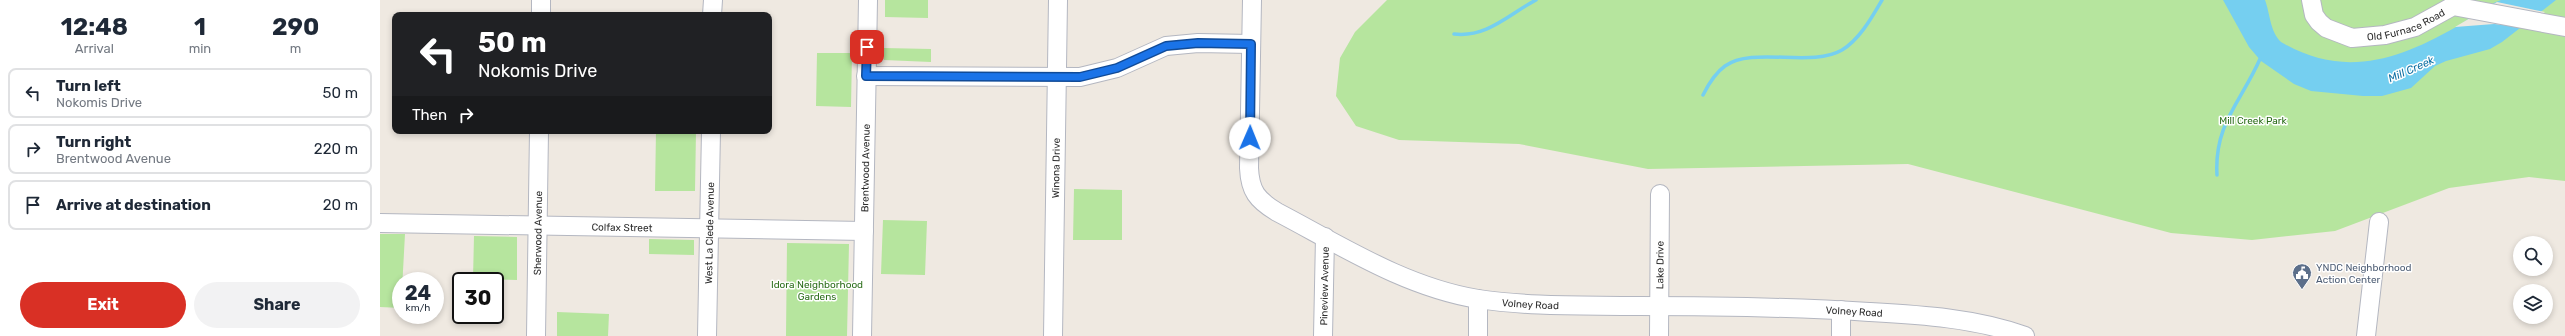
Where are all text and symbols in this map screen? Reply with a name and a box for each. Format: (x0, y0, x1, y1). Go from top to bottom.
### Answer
street label: Old Furnace Road (2366, 7, 2447, 44)
text: 12:48 (61, 13, 128, 41)
text: 1 (194, 13, 206, 41)
text: 290 (272, 13, 319, 41)
text: 50 m (478, 26, 547, 59)
icon: left (412, 28, 464, 80)
pin (850, 30, 884, 64)
icon: arrive (856, 36, 878, 58)
text: Arrival (75, 41, 114, 56)
text: min (189, 41, 211, 56)
text: m (290, 41, 301, 56)
water label: Mill Creek (2386, 53, 2436, 85)
text: Nokomis Drive (478, 60, 597, 82)
text: Turn left (56, 77, 121, 95)
icon: left (22, 82, 44, 104)
text: 50 m (323, 84, 358, 102)
text: Nokomis Drive (56, 95, 142, 110)
icon: right (455, 104, 477, 126)
text: Then (412, 106, 447, 124)
park label: Mill Creek Park (2219, 115, 2288, 127)
position arrow (1229, 117, 1271, 159)
street label: Brentwood Avenue (859, 123, 873, 212)
text: Turn right (56, 133, 131, 151)
street label: Winona Drive (1050, 137, 1063, 198)
icon: right (22, 138, 44, 160)
text: 220 m (314, 140, 358, 158)
text: Brentwood Avenue (56, 151, 171, 166)
street label: West La Clede Avenue (703, 182, 717, 284)
street label: Sherwood Avenue (532, 190, 545, 275)
icon: arrive (22, 194, 44, 216)
text: Arrive at destination (56, 196, 211, 214)
text: 20 m (323, 196, 358, 214)
street label: Colfax Street (591, 221, 653, 235)
map controls (2513, 236, 2553, 324)
button: search (2513, 236, 2553, 276)
street label: Lake Drive (1654, 240, 1667, 289)
street label: Pineview Avenue (1318, 246, 1332, 326)
public building icon: YNDC Neighborhood Action Center (2291, 262, 2313, 290)
place label: YNDC Neighborhood Action Center (2316, 262, 2412, 286)
speed limit sign: 30 (452, 272, 504, 324)
park label: Idora Neighborhood Gardens (771, 279, 863, 303)
text: 24 (405, 281, 431, 305)
button: Exit (20, 282, 186, 328)
button: Share (194, 282, 360, 328)
button: layers (2513, 284, 2553, 324)
street label: Volney Road (1501, 297, 1559, 312)
text: km/h (406, 302, 430, 314)
street label: Volney Road (1825, 305, 1883, 320)

